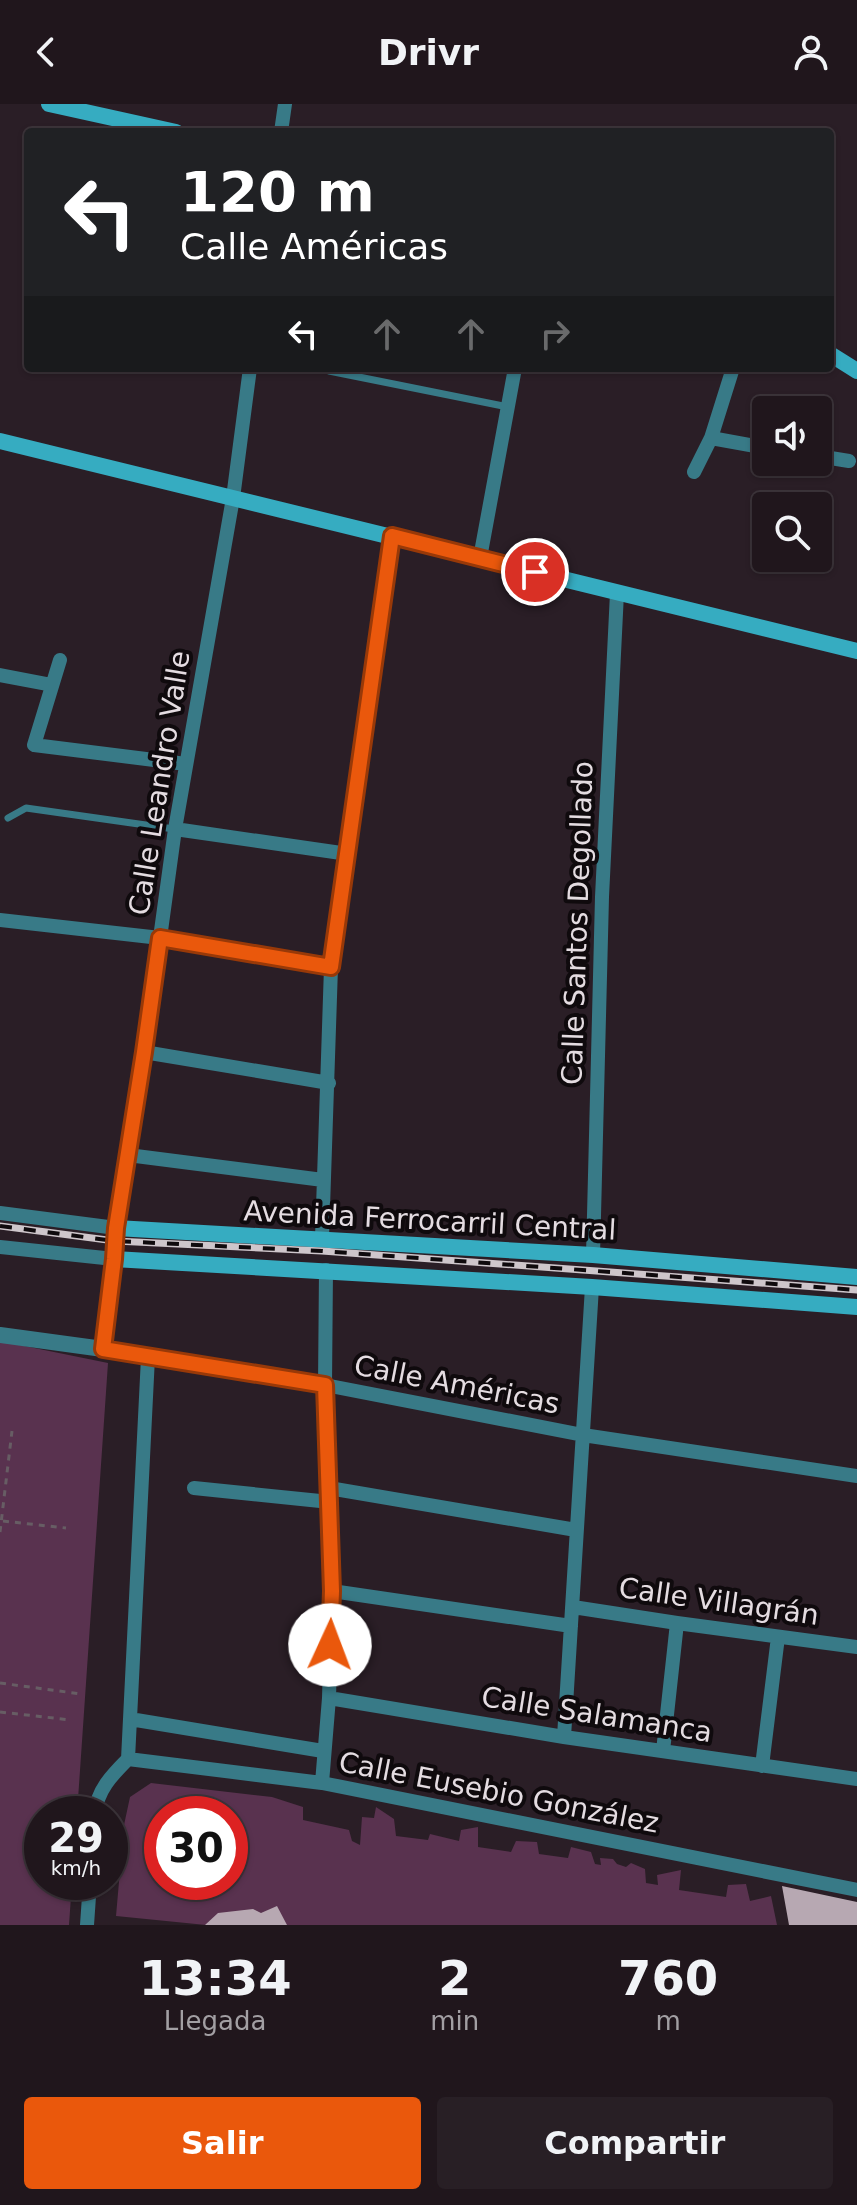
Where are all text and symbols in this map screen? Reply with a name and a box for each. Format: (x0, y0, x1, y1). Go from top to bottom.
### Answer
icon: back (24, 30, 68, 74)
icon: person (789, 30, 833, 74)
text: Drivr (378, 32, 479, 73)
text: 120 m (180, 159, 375, 224)
icon: left (48, 160, 152, 264)
text: Calle Américas (180, 226, 448, 267)
icon: left (281, 312, 325, 356)
icon: ahead (365, 312, 409, 356)
icon: ahead (449, 312, 493, 356)
icon: right (533, 312, 577, 356)
map controls (752, 396, 832, 572)
button: sound (752, 396, 832, 476)
button: search (752, 492, 832, 572)
pin (501, 538, 569, 606)
icon: arrive (513, 550, 557, 594)
street label: Calle Leandro Valle (122, 649, 197, 918)
street label: Calle Santos Degollado (555, 761, 600, 1085)
street label: Avenida Ferrocarril Central (243, 1194, 617, 1247)
street label: Calle Américas (351, 1348, 562, 1421)
street label: Calle Villagrán (617, 1571, 821, 1632)
position arrow (288, 1603, 372, 1687)
street label: Calle Salamanca (479, 1680, 715, 1749)
street label: Calle Eusebio González (336, 1745, 662, 1840)
speed limit sign: 30 (144, 1796, 248, 1900)
text: 29 (48, 1815, 104, 1861)
text: km/h (51, 1856, 101, 1880)
text: 13:34 (139, 1950, 292, 2006)
text: 2 (438, 1950, 471, 2006)
text: 760 (618, 1950, 718, 2006)
text: Llegada (164, 2006, 266, 2036)
text: min (430, 2006, 479, 2036)
text: m (655, 2006, 681, 2036)
button: Salir (24, 2097, 421, 2189)
button: Compartir (437, 2097, 833, 2189)

